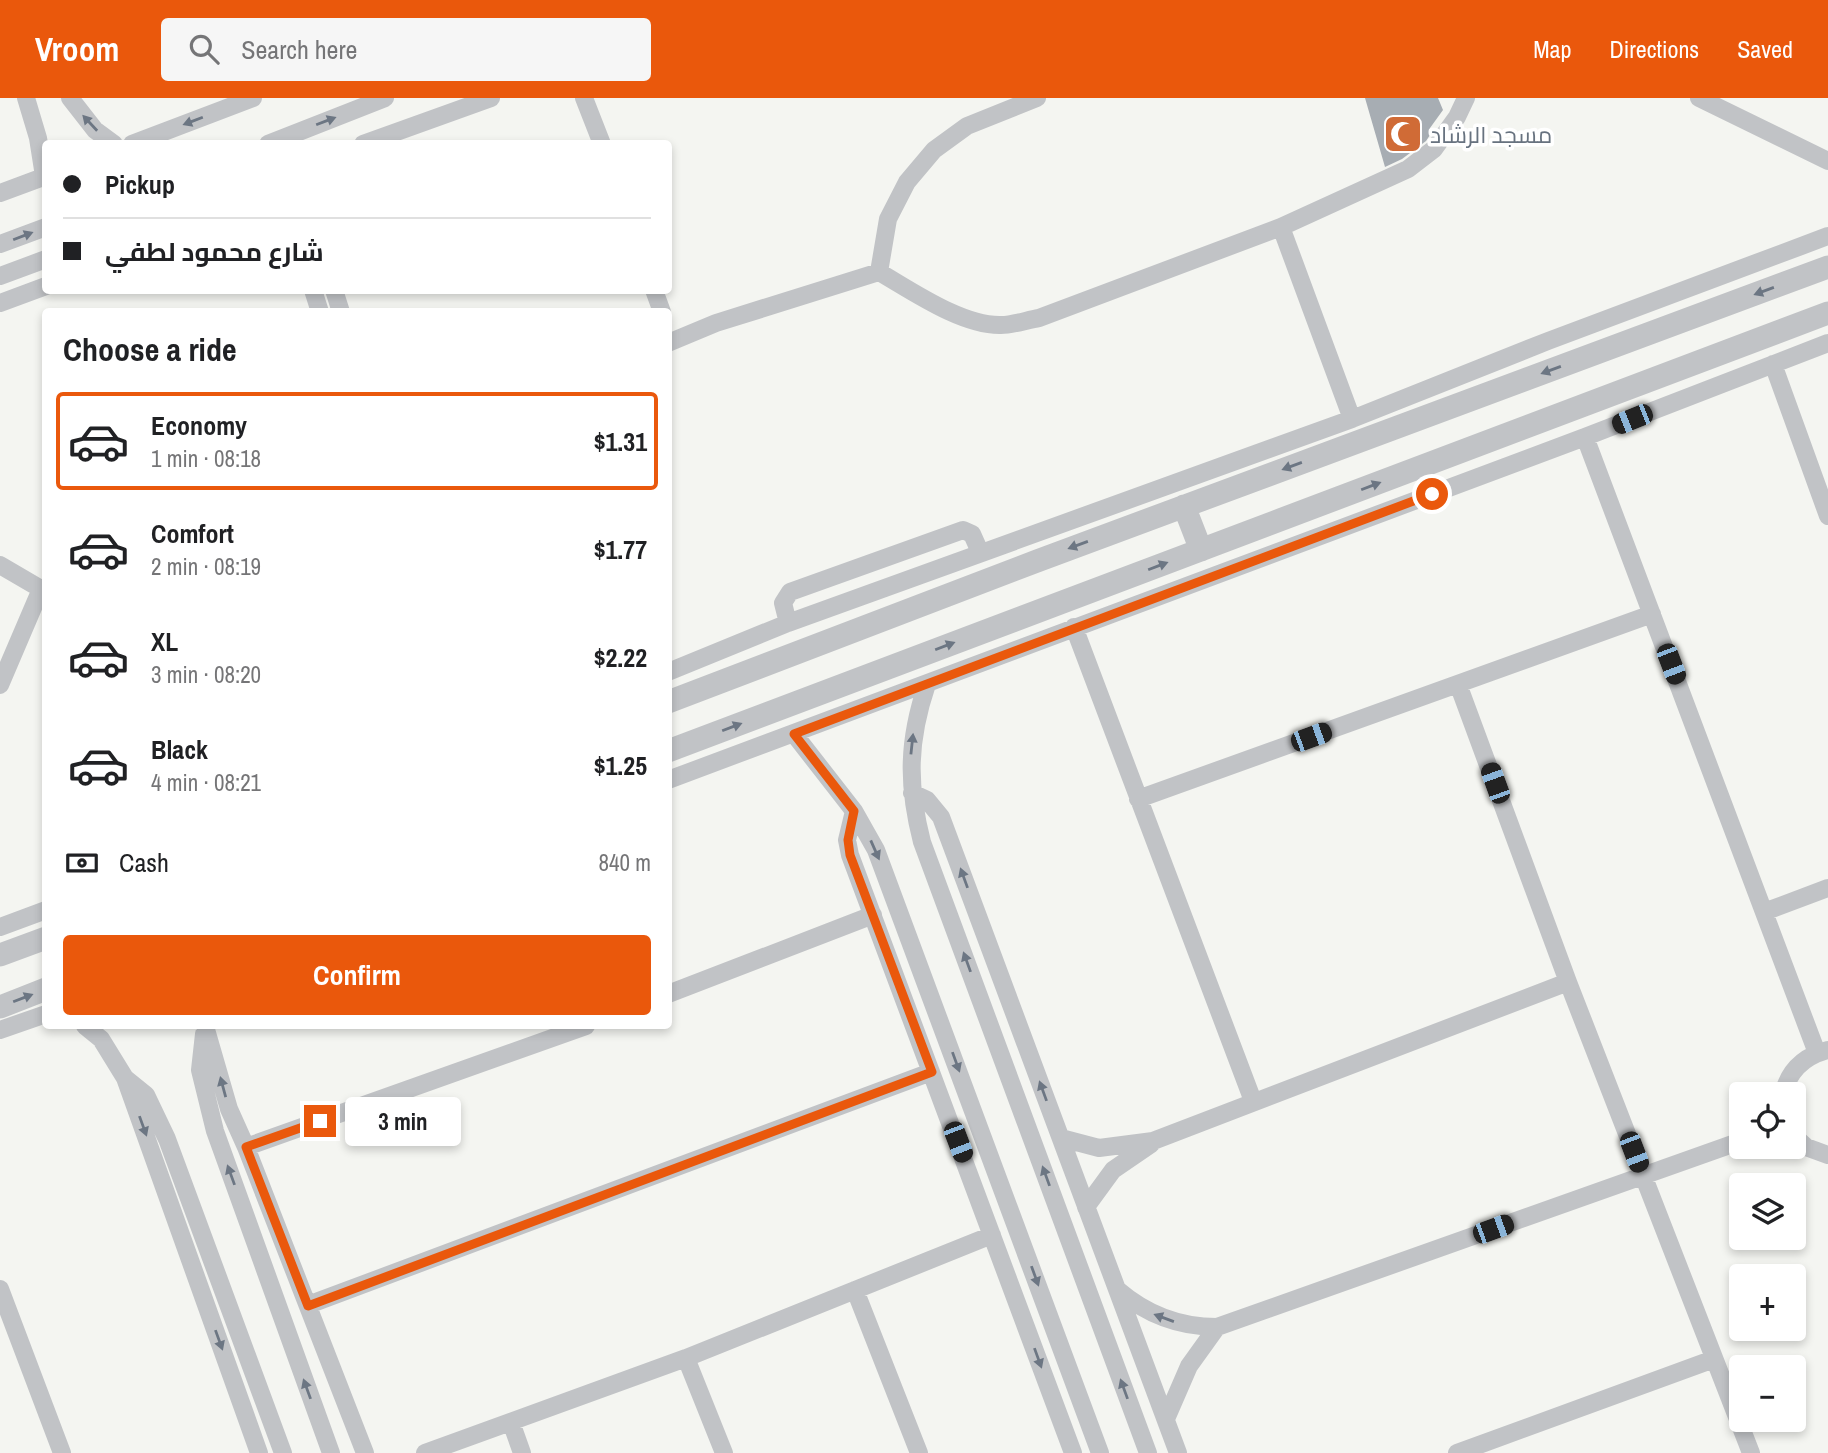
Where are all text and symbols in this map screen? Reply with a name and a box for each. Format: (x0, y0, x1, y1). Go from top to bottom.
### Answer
search box (161, 18, 651, 81)
text: Vroom (35, 27, 119, 71)
icon: search (185, 30, 223, 68)
text: Search here (241, 32, 357, 67)
text: Map (1533, 33, 1571, 65)
text: Directions (1609, 33, 1699, 65)
text: Saved (1737, 33, 1793, 65)
mosque icon: مسجد الرشاد (1382, 113, 1424, 155)
one-way arrow (82, 115, 98, 132)
one-way arrow (182, 115, 203, 126)
one-way arrow (316, 115, 337, 126)
place label: مسجد الرشاد (1430, 119, 1552, 150)
text: Pickup (105, 167, 175, 202)
one-way arrow (12, 230, 33, 241)
text: شارع محمود لطفي (105, 234, 324, 269)
one-way arrow (1754, 285, 1775, 296)
text: Choose a ride (63, 328, 237, 371)
one-way arrow (1540, 364, 1561, 375)
car (1609, 401, 1656, 437)
text: Economy (151, 408, 247, 443)
icon: car (67, 410, 130, 473)
text: $1.31 (594, 424, 647, 459)
text: 1 min · 08:18 (151, 443, 261, 474)
one-way arrow (1281, 461, 1302, 472)
route start (1416, 478, 1448, 510)
one-way arrow (1360, 480, 1381, 491)
text: Comfort (151, 516, 234, 551)
icon: car (67, 518, 130, 581)
text: $1.77 (594, 532, 647, 567)
one-way arrow (1068, 540, 1089, 551)
text: 2 min · 08:19 (151, 551, 261, 582)
one-way arrow (1147, 560, 1168, 571)
text: XL (151, 624, 178, 659)
icon: car (67, 626, 130, 689)
text: $2.22 (594, 640, 647, 675)
one-way arrow (935, 641, 956, 652)
car (1654, 641, 1689, 687)
text: 3 min · 08:20 (151, 659, 261, 690)
car (1288, 720, 1335, 754)
one-way arrow (722, 721, 743, 732)
text: Black (151, 732, 208, 767)
one-way arrow (907, 733, 918, 755)
icon: car (67, 734, 130, 797)
text: $1.25 (594, 748, 647, 783)
car (1478, 760, 1513, 806)
text: 4 min · 08:21 (151, 767, 261, 798)
one-way arrow (870, 840, 881, 860)
icon: cash (63, 844, 101, 882)
text: Cash (119, 845, 169, 880)
text: 840 m (599, 847, 651, 878)
one-way arrow (958, 867, 969, 888)
button: Confirm (63, 935, 651, 1015)
one-way arrow (961, 952, 972, 973)
one-way arrow (12, 993, 33, 1004)
one-way arrow (951, 1052, 962, 1073)
one-way arrow (217, 1076, 228, 1098)
one-way arrow (1037, 1080, 1048, 1101)
map controls (1729, 1082, 1806, 1432)
button: locate (1729, 1082, 1806, 1159)
callout: 3 min (344, 1096, 460, 1146)
route end (304, 1105, 336, 1137)
text: 3 min (378, 1106, 428, 1137)
one-way arrow (137, 1115, 148, 1136)
car (941, 1119, 976, 1165)
car (1617, 1129, 1652, 1175)
one-way arrow (225, 1164, 236, 1185)
one-way arrow (1040, 1165, 1051, 1186)
button: layers (1729, 1173, 1806, 1250)
car (1470, 1212, 1517, 1246)
button: + (1729, 1264, 1806, 1341)
one-way arrow (1030, 1265, 1041, 1286)
one-way arrow (1153, 1312, 1174, 1323)
one-way arrow (214, 1330, 225, 1351)
one-way arrow (1033, 1348, 1044, 1369)
button: − (1729, 1355, 1806, 1432)
one-way arrow (302, 1378, 313, 1399)
one-way arrow (1119, 1378, 1130, 1399)

